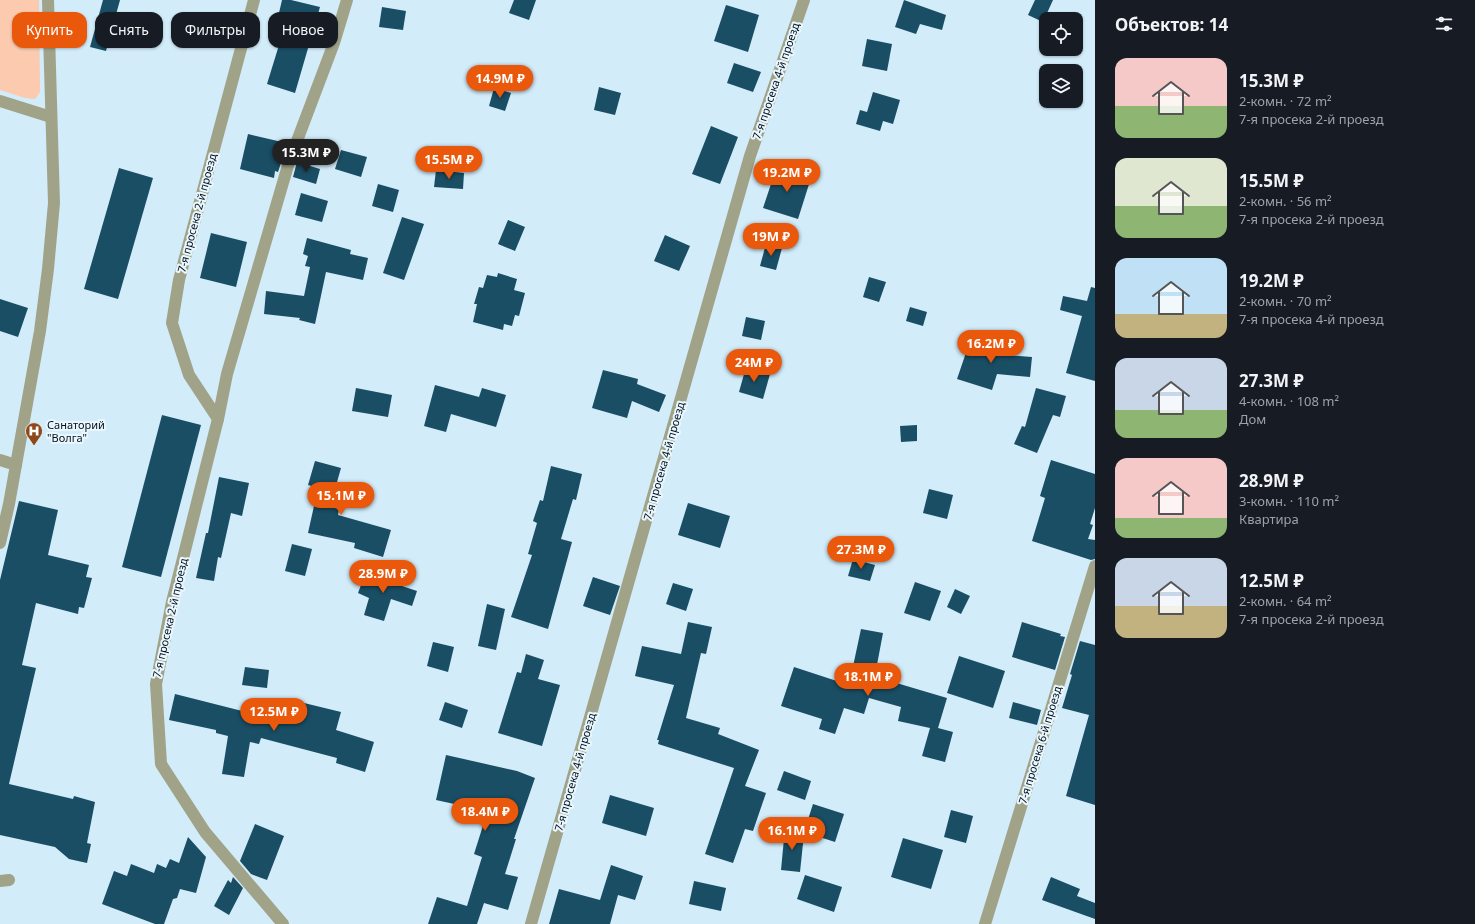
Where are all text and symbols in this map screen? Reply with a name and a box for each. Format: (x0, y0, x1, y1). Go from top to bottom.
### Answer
chip: Купить (12, 12, 87, 48)
chip: Снять (95, 12, 163, 48)
chip: Фильтры (171, 12, 260, 48)
chip: Новое (268, 12, 338, 48)
map controls (1039, 12, 1083, 108)
button: locate (1039, 12, 1083, 56)
text: Объектов: 14 (1115, 13, 1228, 36)
icon: filters (1433, 13, 1455, 35)
street label: 7-я просека 4-й проезд (749, 20, 803, 141)
button: layers (1039, 64, 1083, 108)
pin: 14.9M ₽ (463, 65, 537, 99)
text: 14.9M ₽ (475, 69, 525, 87)
text: 15.3M ₽ (1239, 69, 1304, 92)
icon: home (1147, 74, 1195, 122)
text: 2-комн. · 72 m² (1239, 92, 1332, 110)
text: 7-я просека 2-й проезд (1239, 110, 1384, 128)
pin: 15.3M ₽ (269, 139, 343, 173)
text: 15.3M ₽ (281, 143, 331, 161)
pin: 15.5M ₽ (412, 146, 486, 180)
text: 15.5M ₽ (424, 150, 474, 168)
street label: 7-я просека 2-й проезд (173, 151, 220, 274)
pin: 19.2M ₽ (750, 159, 824, 193)
text: 19.2M ₽ (762, 163, 812, 181)
text: 15.5M ₽ (1239, 169, 1304, 192)
icon: home (1147, 174, 1195, 222)
text: 2-комн. · 56 m² (1239, 192, 1332, 210)
text: 7-я просека 2-й проезд (1239, 210, 1384, 228)
pin: 19M ₽ (743, 223, 799, 257)
text: 19M ₽ (752, 227, 790, 245)
text: 19.2M ₽ (1239, 269, 1304, 292)
icon: home (1147, 274, 1195, 322)
text: 2-комн. · 70 m² (1239, 292, 1332, 310)
text: 7-я просека 4-й проезд (1239, 310, 1384, 328)
pin: 16.2M ₽ (954, 330, 1028, 364)
text: 16.2M ₽ (966, 334, 1016, 352)
pin: 24M ₽ (726, 349, 782, 383)
text: 24M ₽ (735, 353, 773, 371)
text: 27.3M ₽ (1239, 369, 1304, 392)
icon: home (1147, 374, 1195, 422)
text: 4-комн. · 108 m² (1239, 392, 1339, 410)
street label: 7-я просека 4-й проезд (639, 400, 688, 522)
text: Дом (1239, 410, 1266, 428)
place label: Санаторий "Волга" (47, 417, 105, 445)
hospital icon: Санаторий "Волга" (24, 421, 44, 446)
text: 28.9M ₽ (1239, 469, 1304, 492)
icon: home (1147, 474, 1195, 522)
pin: 15.1M ₽ (304, 482, 378, 516)
text: 15.1M ₽ (316, 486, 366, 504)
text: 3-комн. · 110 m² (1239, 492, 1339, 510)
text: Квартира (1239, 510, 1299, 528)
pin: 27.3M ₽ (824, 536, 898, 570)
text: 27.3M ₽ (836, 540, 886, 558)
street label: 7-я просека 2-й проезд (148, 556, 191, 679)
pin: 28.9M ₽ (346, 560, 420, 594)
text: 28.9M ₽ (358, 564, 408, 582)
text: 12.5M ₽ (1239, 569, 1304, 592)
icon: home (1147, 574, 1195, 622)
text: 2-комн. · 64 m² (1239, 592, 1332, 610)
text: 7-я просека 2-й проезд (1239, 610, 1384, 628)
pin: 18.1M ₽ (831, 663, 905, 697)
text: 18.1M ₽ (843, 667, 893, 685)
street label: 7-я просека 6-й проезд (1014, 684, 1065, 806)
pin: 12.5M ₽ (237, 698, 311, 732)
text: 12.5M ₽ (249, 702, 299, 720)
street label: 7-я просека 4-й проезд (550, 711, 599, 833)
pin: 18.4M ₽ (448, 798, 522, 832)
text: 18.4M ₽ (460, 802, 510, 820)
pin: 16.1M ₽ (755, 817, 829, 851)
text: 16.1M ₽ (767, 821, 817, 839)

